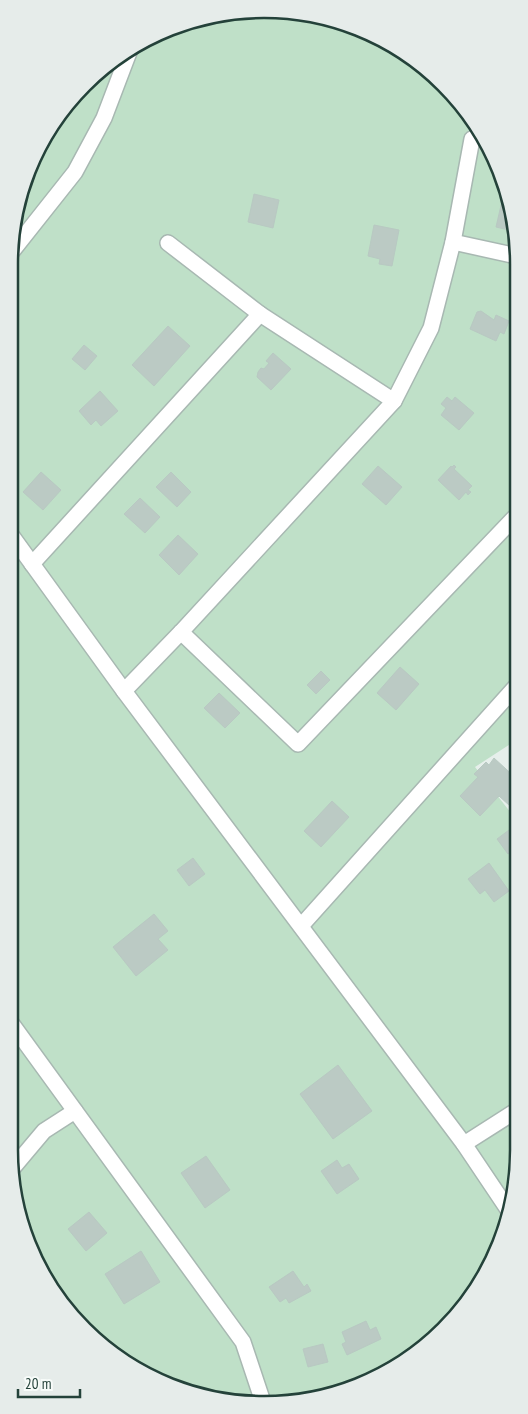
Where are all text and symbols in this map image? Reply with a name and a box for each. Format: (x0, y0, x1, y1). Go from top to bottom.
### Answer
scale bar (18, 1366, 80, 1398)
text: 20 m (25, 1374, 51, 1393)

